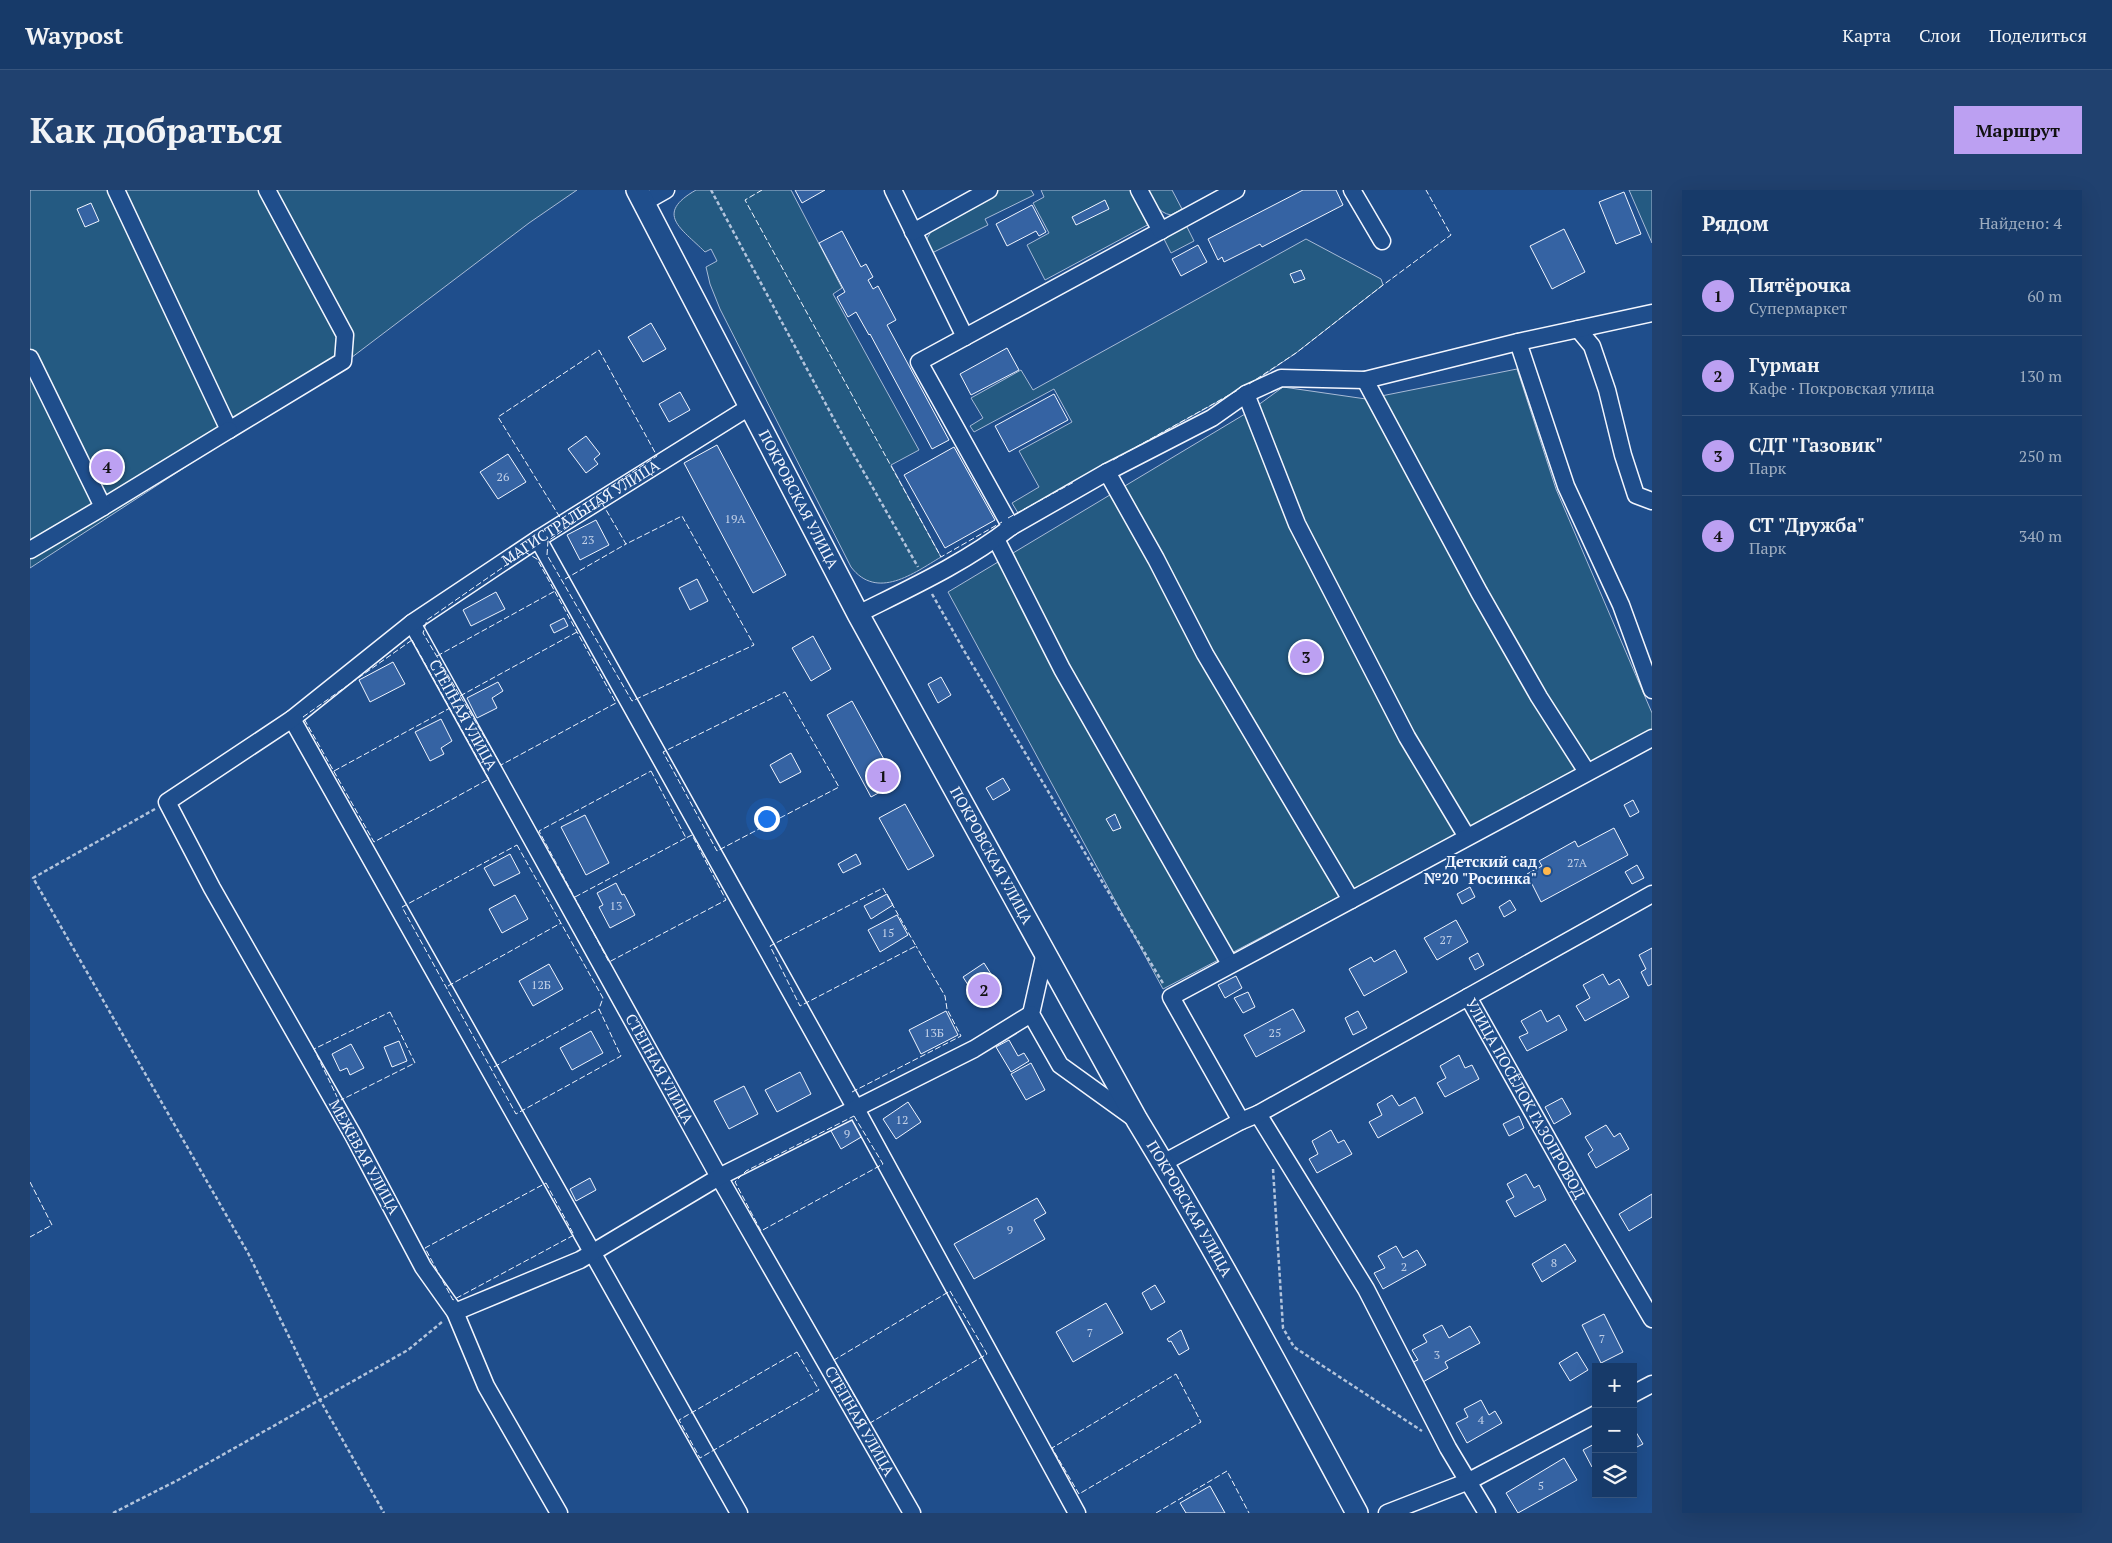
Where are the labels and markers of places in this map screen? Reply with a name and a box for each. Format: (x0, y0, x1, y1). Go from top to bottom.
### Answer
pin: 4 (91, 448, 123, 486)
pin: 3 (1290, 638, 1322, 676)
pin: 1 (867, 757, 899, 795)
place label: Детский сад №20 "Росинка" (1424, 851, 1537, 888)
marker: Детский сад №20 "Росинка" (1541, 865, 1553, 877)
pin: 2 (968, 971, 1000, 1009)

